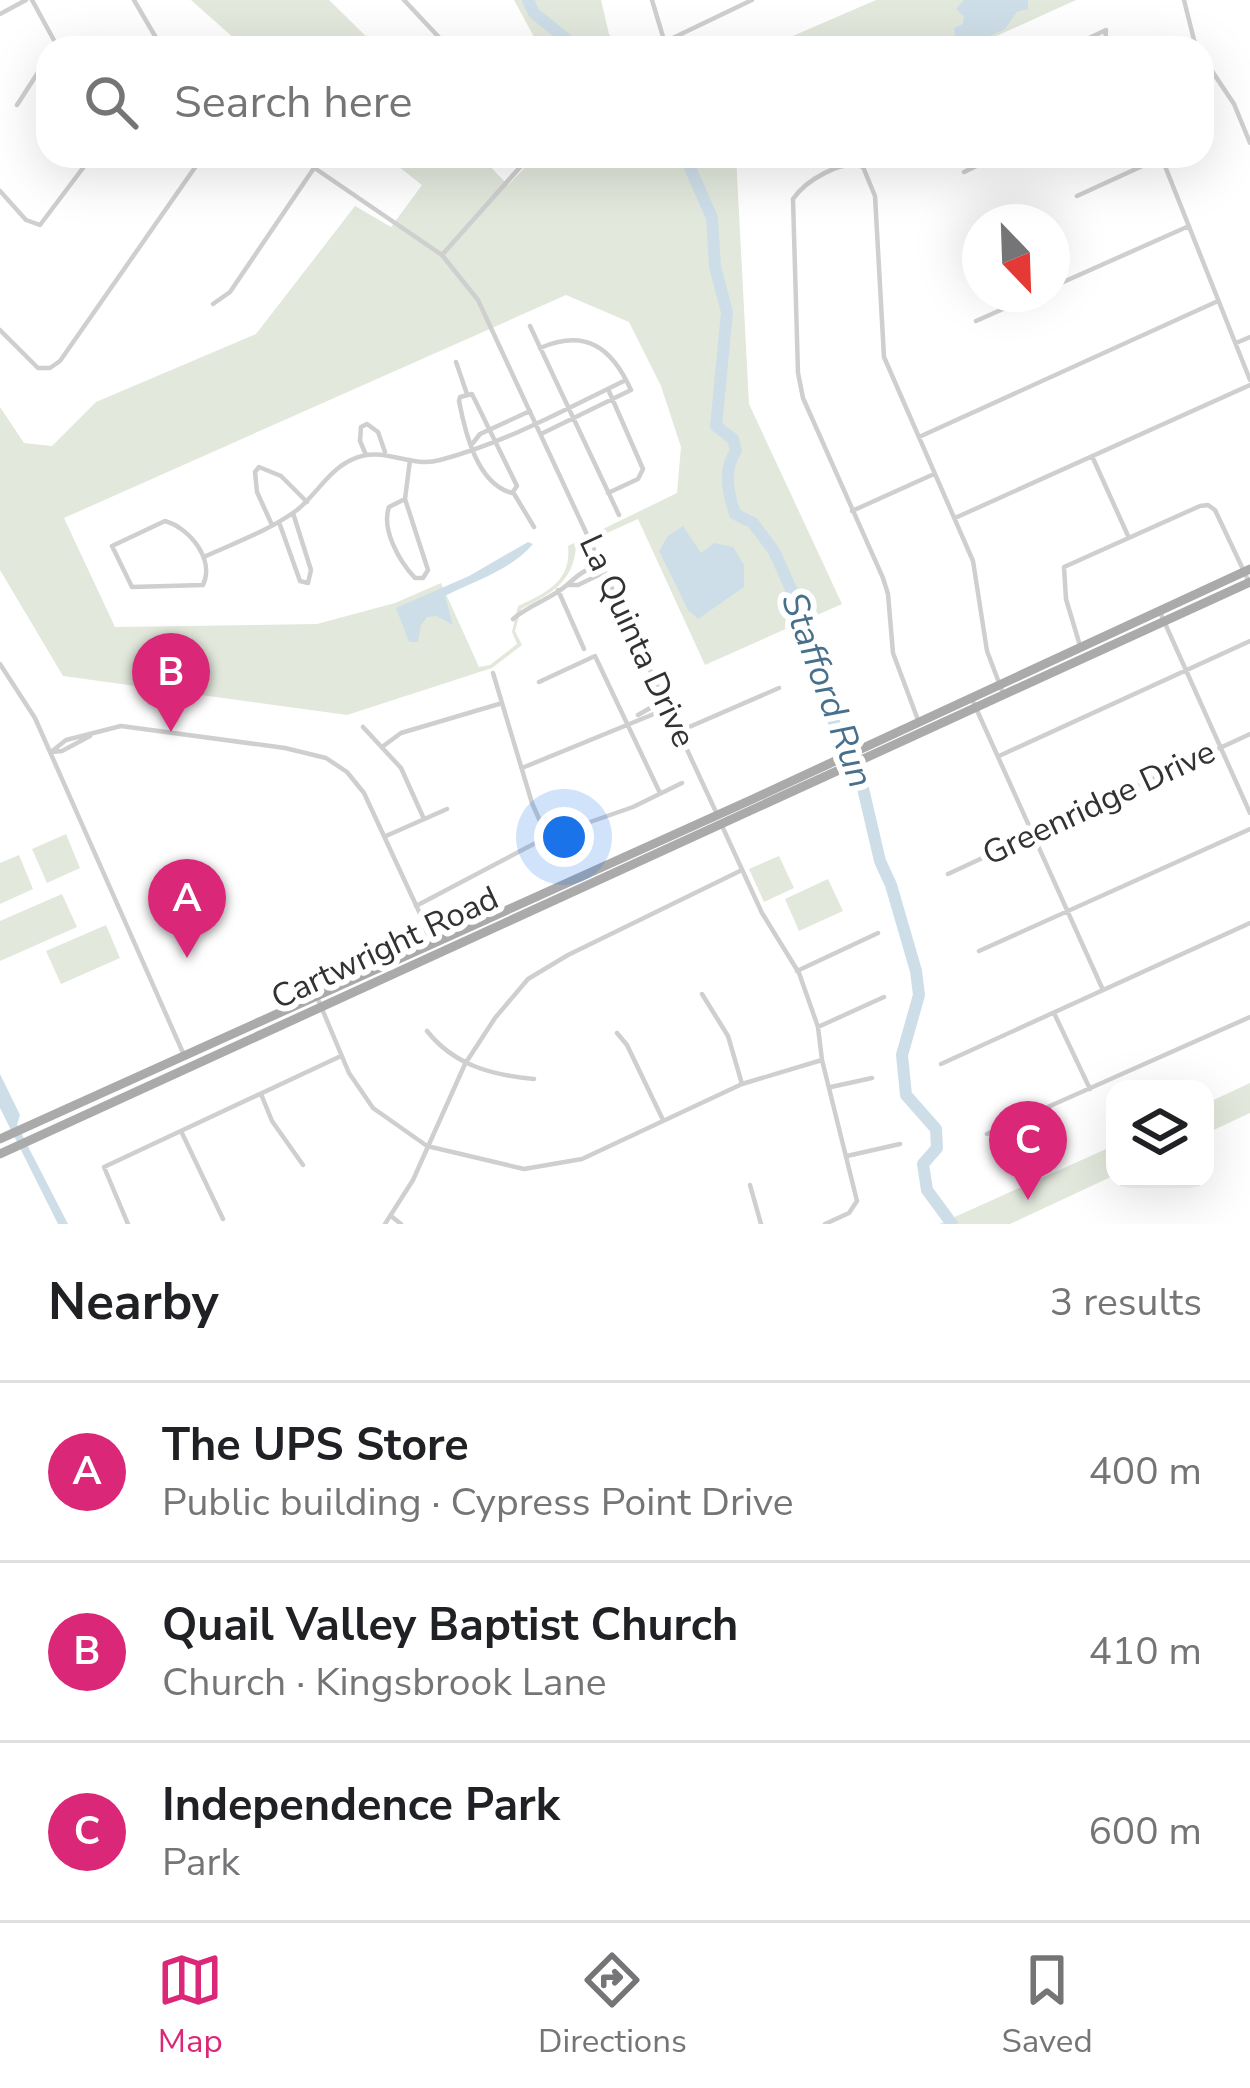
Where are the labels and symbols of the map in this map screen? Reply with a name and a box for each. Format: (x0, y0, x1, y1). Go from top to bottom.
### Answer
north arrow (962, 204, 1070, 312)
street label: La Quinta Drive (568, 527, 706, 755)
water label: Stafford Run (769, 586, 885, 794)
pin: B (132, 633, 210, 732)
street label: Greenridge Drive (975, 729, 1223, 877)
your location (534, 807, 594, 867)
pin: A (148, 859, 226, 958)
street label: Cartwright Road (264, 876, 506, 1020)
pin: C (989, 1101, 1067, 1200)

